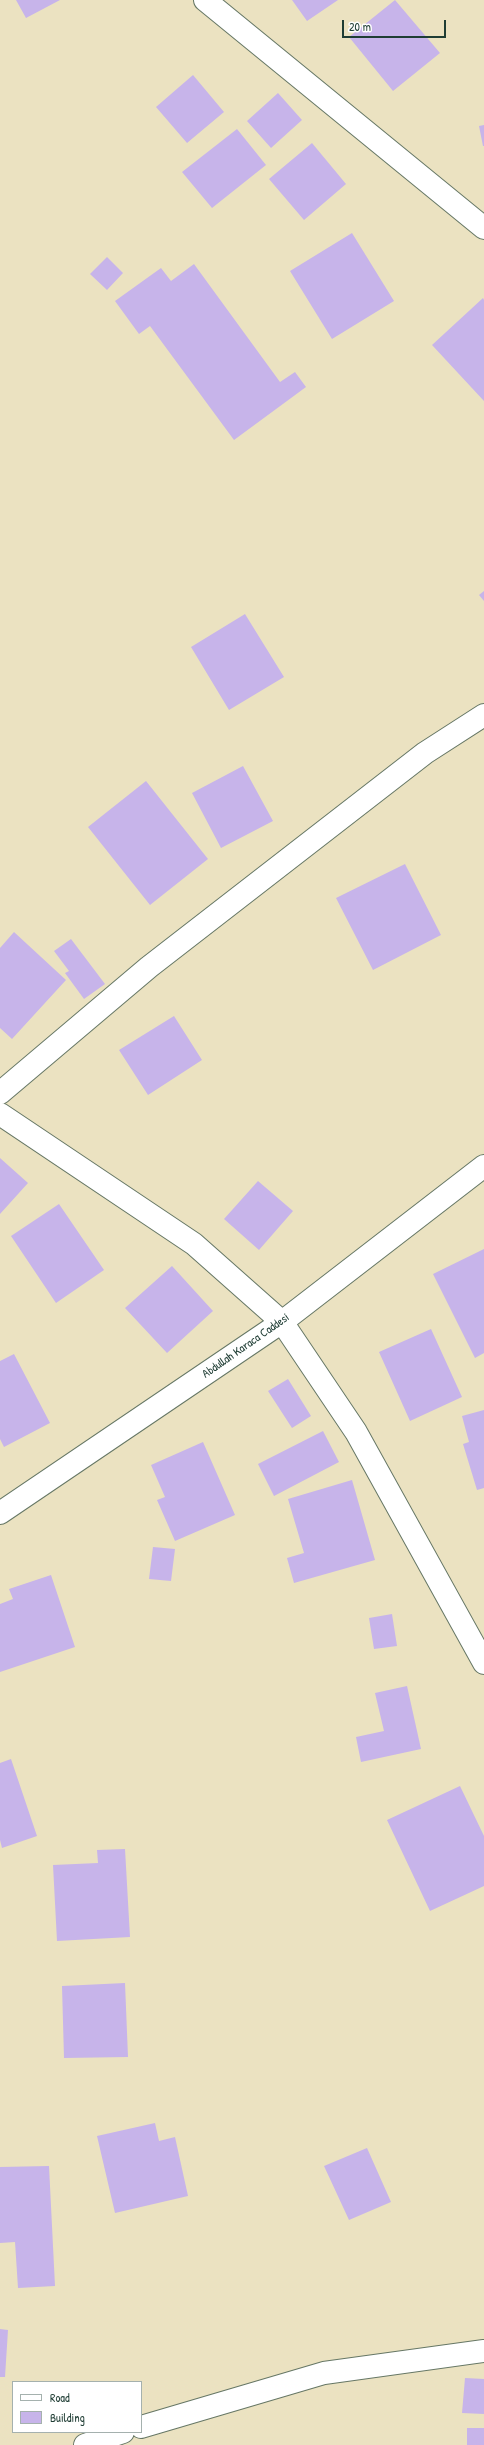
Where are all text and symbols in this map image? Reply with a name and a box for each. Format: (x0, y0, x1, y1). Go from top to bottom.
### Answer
scale bar (344, 12, 448, 38)
text: 20 m (349, 18, 371, 35)
street label: Abdullah Karaca Caddesi (200, 1311, 292, 1381)
legend (12, 2381, 142, 2433)
text: Road (50, 2389, 70, 2406)
text: Building (50, 2409, 85, 2426)

